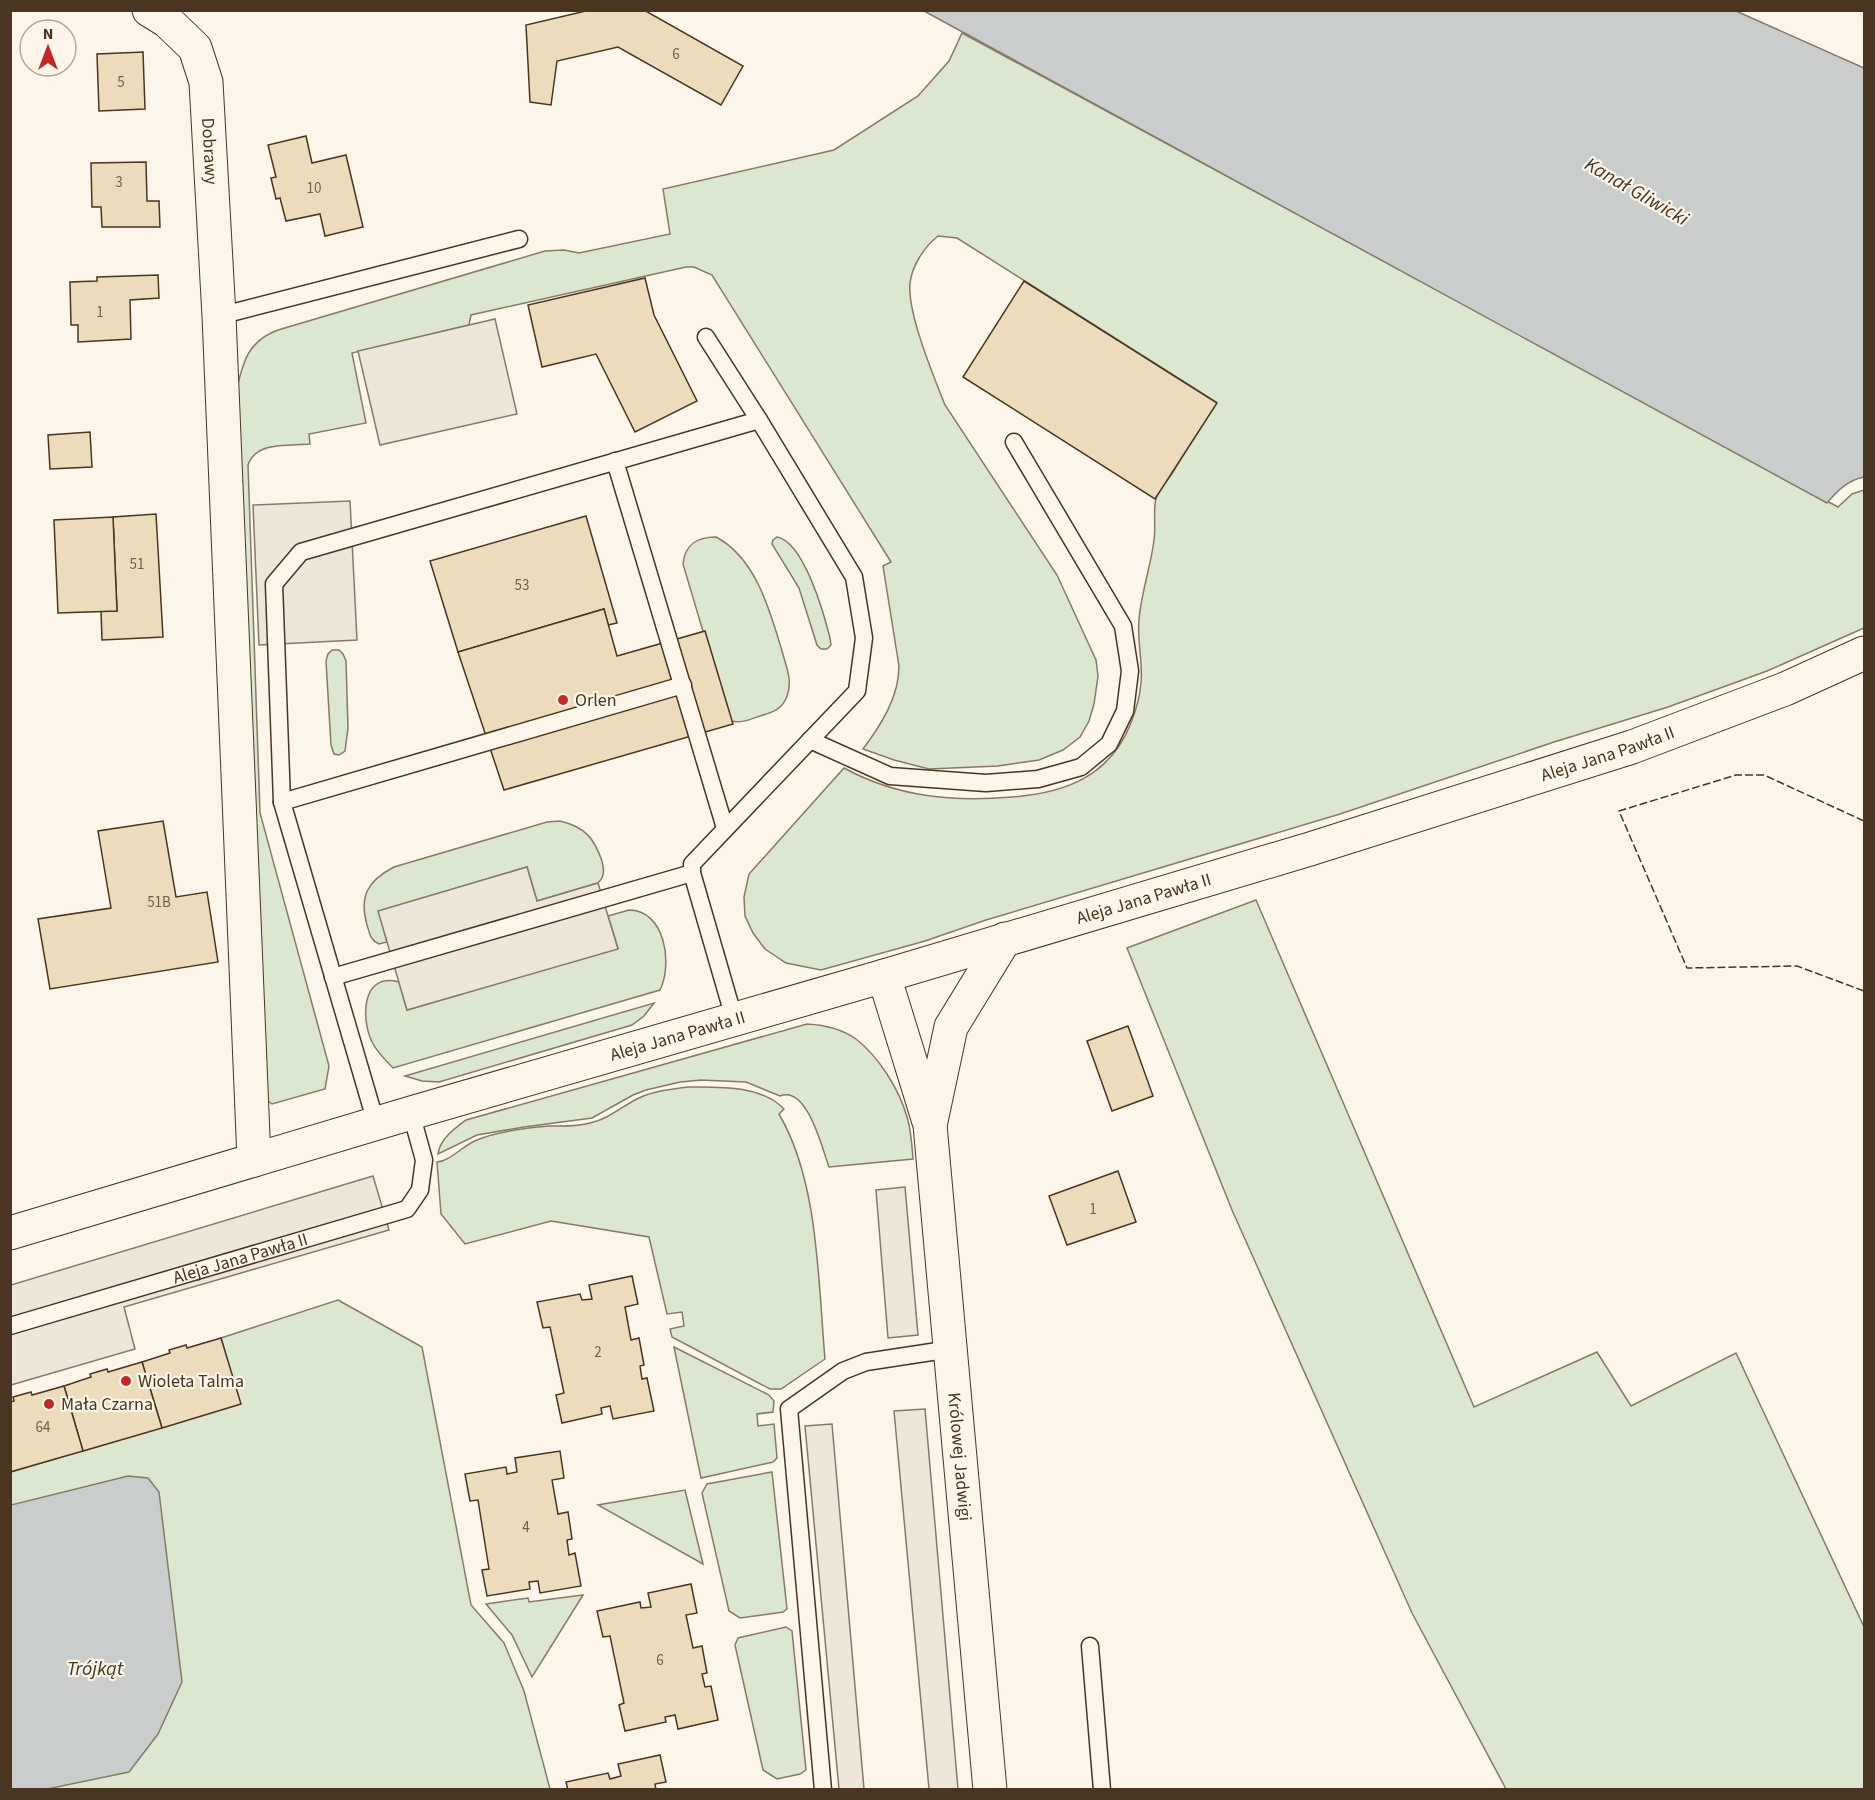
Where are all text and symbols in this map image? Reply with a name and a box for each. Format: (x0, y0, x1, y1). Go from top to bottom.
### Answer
north arrow (18, 18, 78, 78)
text: N (43, 23, 53, 45)
house number: 6 (672, 44, 680, 65)
house number: 5 (117, 72, 125, 93)
street label: Dobrawy (195, 117, 224, 186)
water label: Kanał Gliwicki (1579, 151, 1694, 233)
house number: 3 (115, 172, 123, 193)
house number: 10 (307, 178, 321, 199)
house number: 1 (96, 302, 104, 323)
house number: 51 (130, 554, 144, 575)
house number: 53 (515, 575, 529, 596)
place label: Orlen (575, 688, 617, 713)
marker: Orlen (556, 693, 570, 707)
street label: Aleja Jana Pawła II (1538, 720, 1678, 788)
street label: Aleja Jana Pawła II (1073, 867, 1214, 931)
house number: 51B (147, 892, 171, 913)
street label: Aleja Jana Pawła II (607, 1005, 748, 1068)
house number: 1 (1089, 1199, 1097, 1220)
street label: Aleja Jana Pawła II (170, 1227, 311, 1290)
house number: 2 (594, 1342, 602, 1363)
place label: Wioleta Talma (138, 1369, 244, 1394)
marker: Wioleta Talma (119, 1374, 133, 1388)
street label: Królowej Jadwigi (941, 1391, 978, 1522)
place label: Mała Czarna (61, 1392, 153, 1417)
marker: Mała Czarna (42, 1397, 56, 1411)
house number: 64 (36, 1417, 51, 1438)
house number: 4 (522, 1517, 530, 1538)
house number: 6 (656, 1650, 664, 1671)
water label: Trójkąt (67, 1655, 124, 1683)

